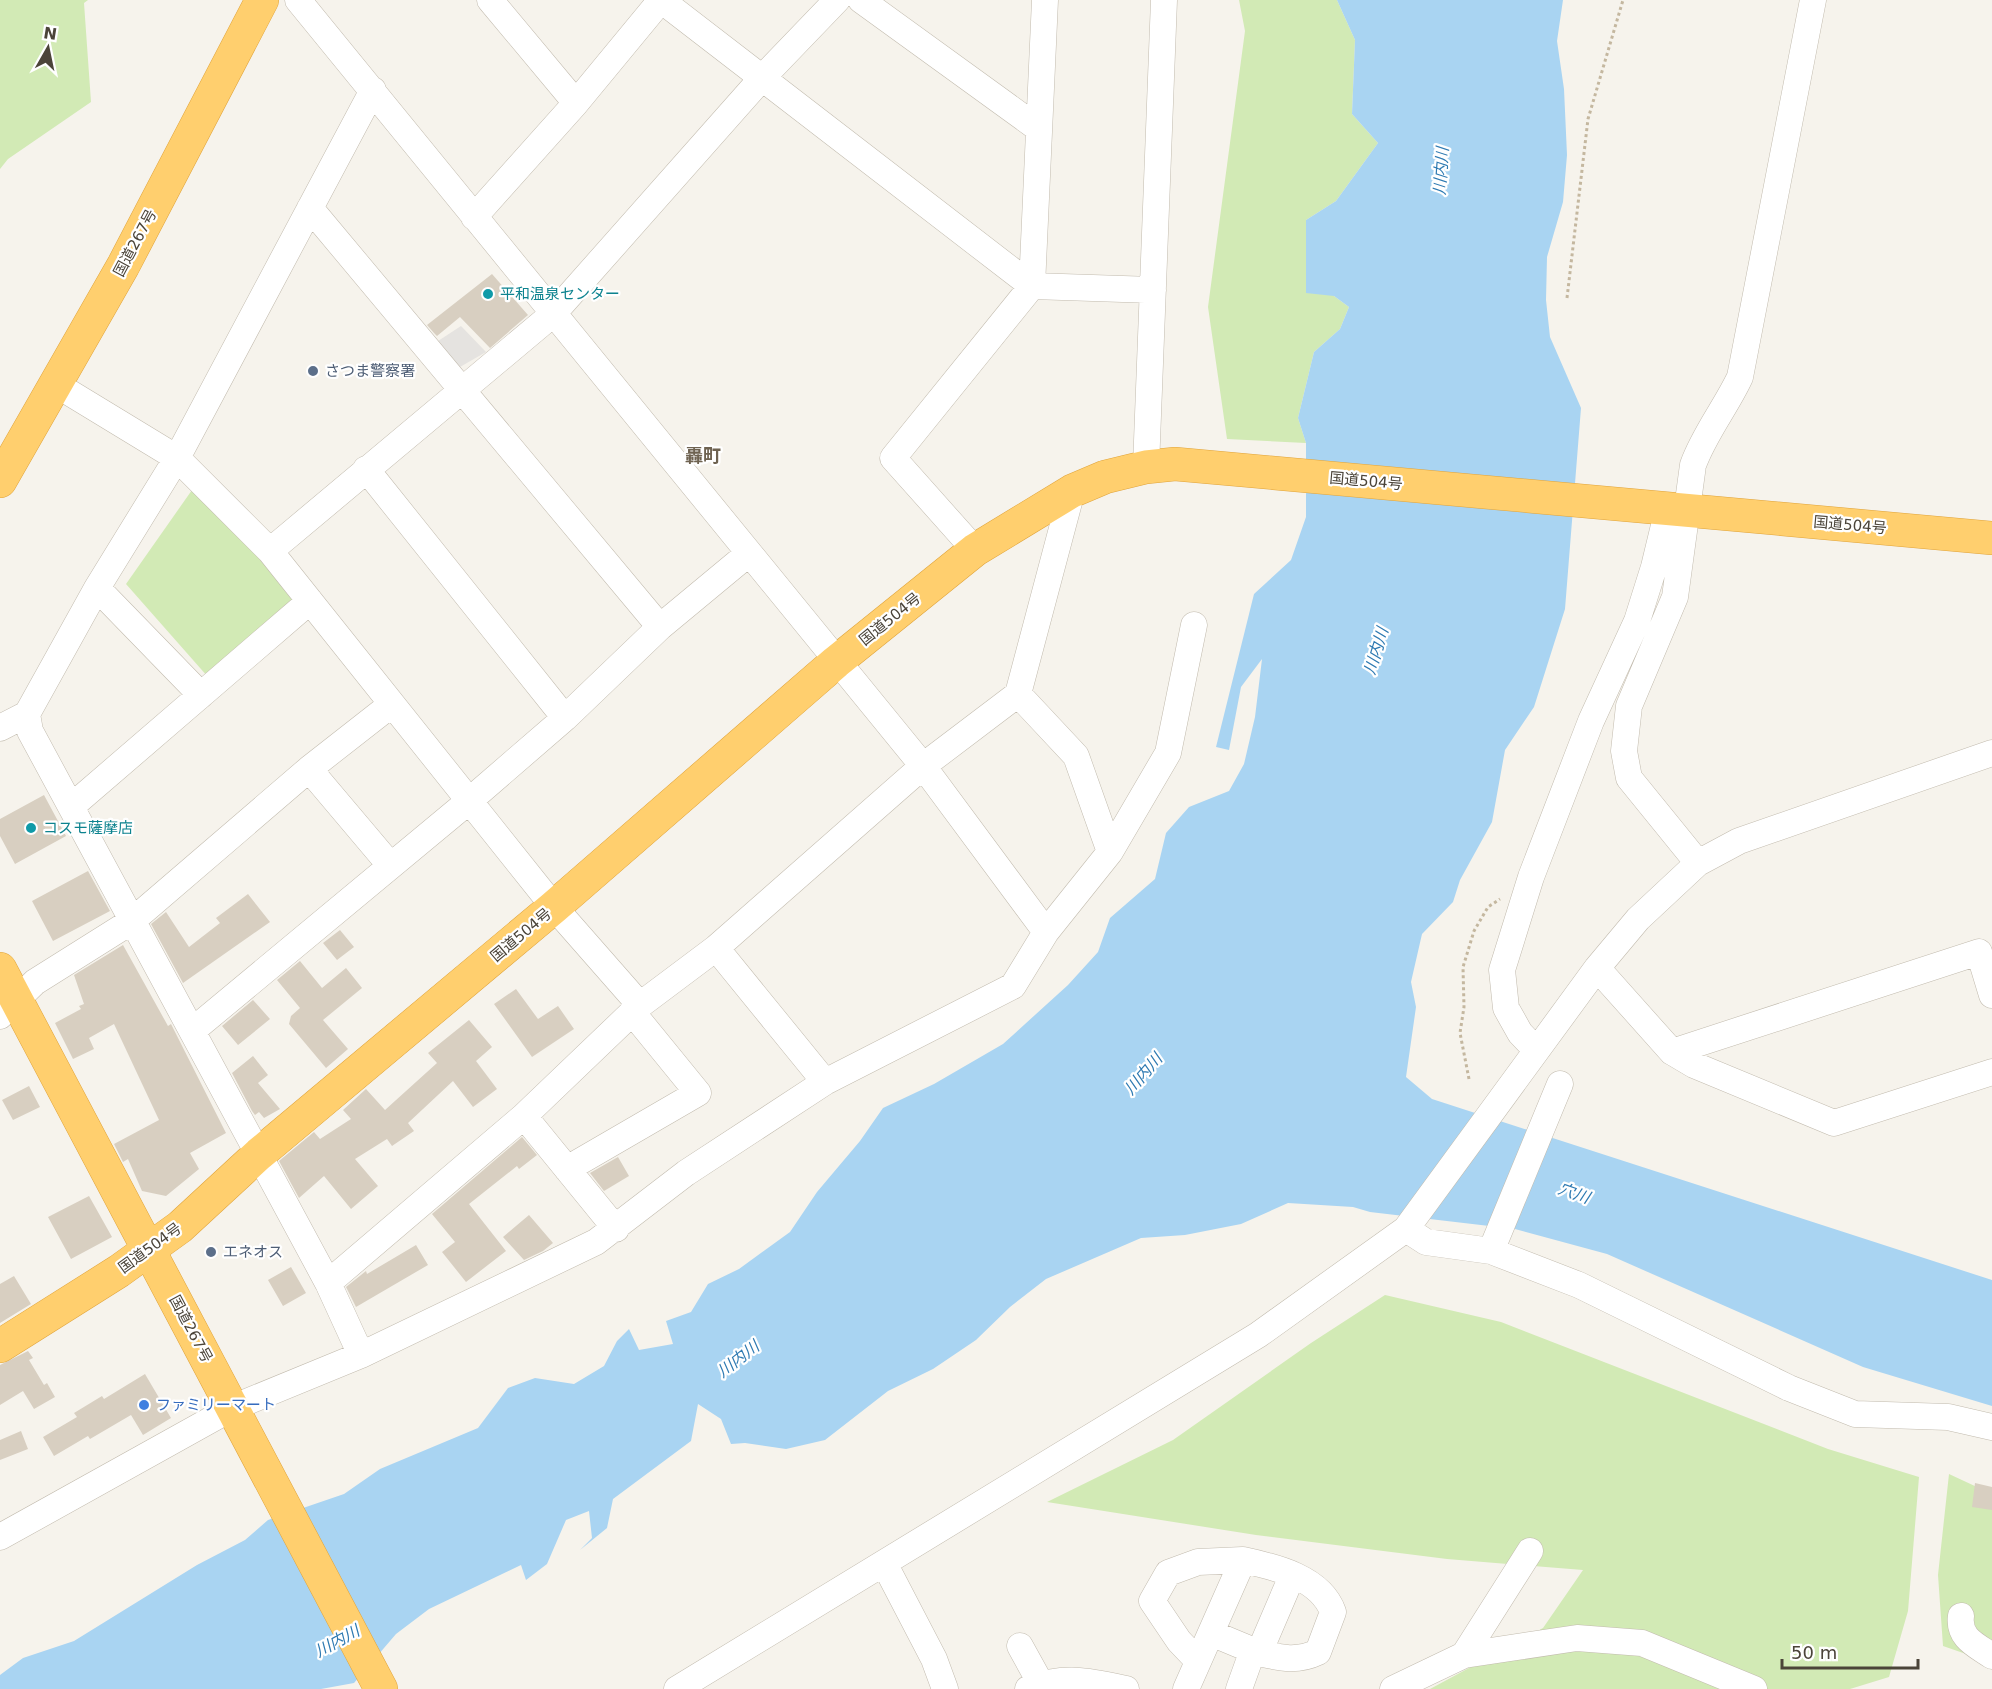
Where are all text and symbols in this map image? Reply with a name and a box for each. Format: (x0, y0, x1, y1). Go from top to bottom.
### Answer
north arrow (18, 18, 78, 78)
text: N (42, 23, 58, 44)
water label: 川内川 (1430, 144, 1452, 196)
street label: 国道267号 (110, 206, 160, 280)
place label: 平和温泉センター (500, 285, 620, 303)
marker: 平和温泉センター (481, 287, 495, 301)
place label: さつま警察署 (325, 362, 415, 380)
marker: さつま警察署 (306, 364, 320, 378)
district label: 轟町 (685, 445, 721, 466)
street label: 国道504号 (1329, 469, 1403, 493)
street label: 国道504号 (1813, 513, 1887, 537)
street label: 国道504号 (856, 589, 924, 649)
water label: 川内川 (1360, 623, 1393, 677)
place label: コスモ薩摩店 (43, 819, 133, 837)
marker: コスモ薩摩店 (24, 821, 38, 835)
street label: 国道504号 (487, 904, 555, 966)
water label: 川内川 (1120, 1048, 1167, 1098)
water label: 穴川 (1556, 1179, 1594, 1208)
street label: 国道504号 (115, 1219, 185, 1277)
place label: エネオス (223, 1243, 283, 1261)
marker: エネオス (204, 1245, 218, 1259)
street label: 国道267号 (166, 1292, 216, 1366)
water label: 川内川 (713, 1336, 764, 1381)
place label: ファミリーマート (156, 1396, 276, 1414)
marker: ファミリーマート (137, 1398, 151, 1412)
water label: 川内川 (311, 1620, 364, 1661)
scale bar (1782, 1632, 1918, 1670)
text: 50 m (1791, 1642, 1837, 1663)

